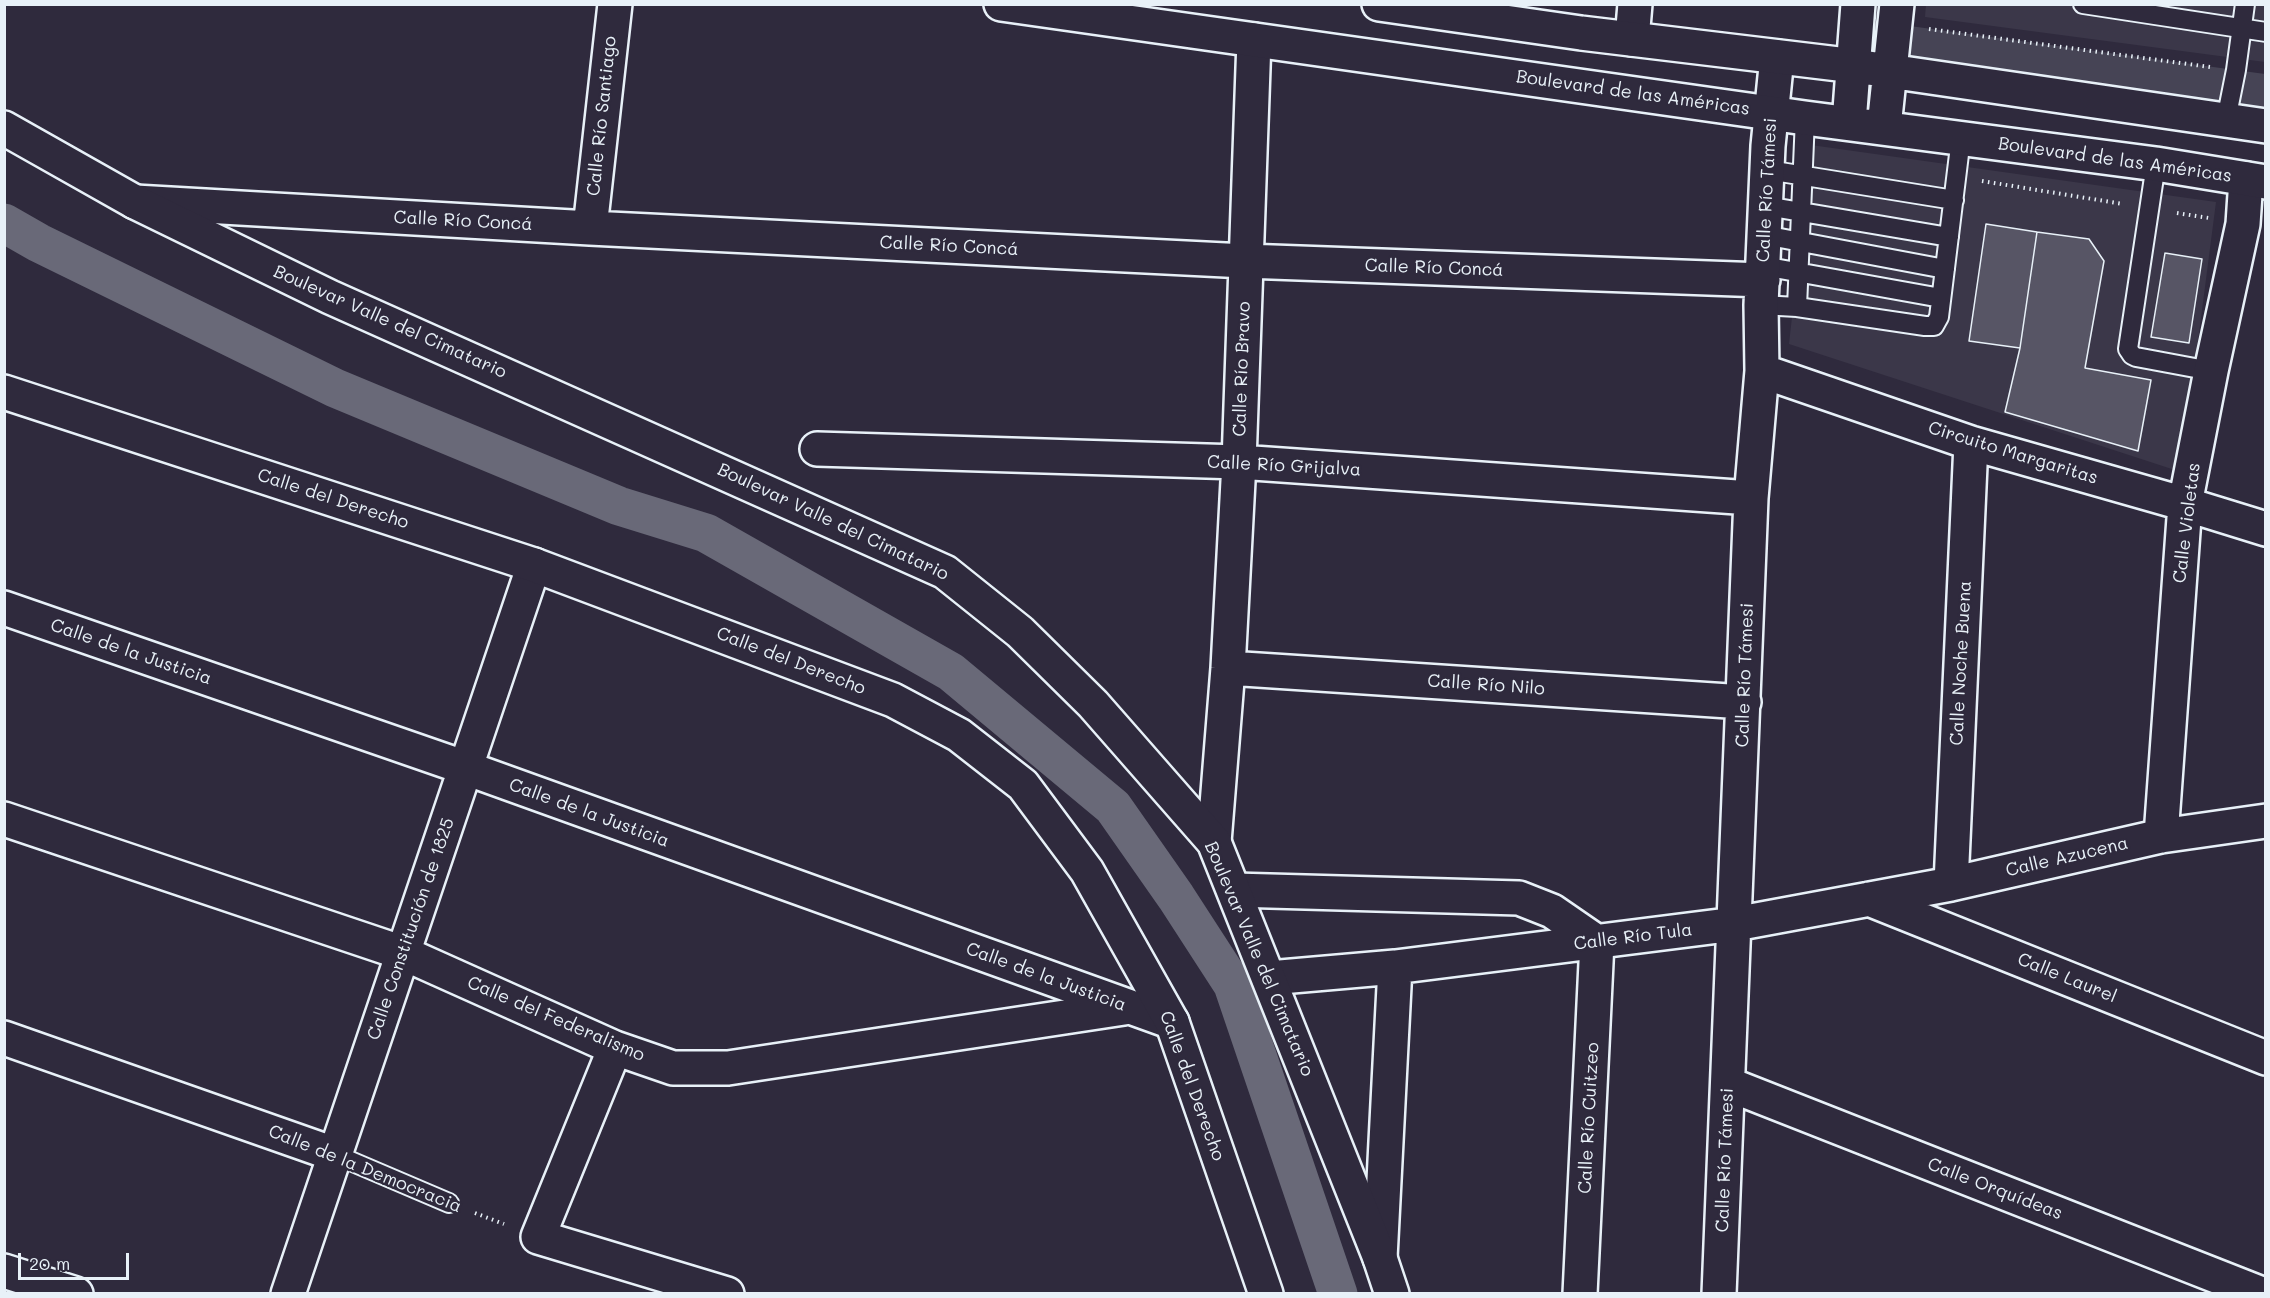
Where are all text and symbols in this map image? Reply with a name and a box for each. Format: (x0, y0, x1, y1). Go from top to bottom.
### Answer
street label: Calle Río Santiago (583, 35, 621, 197)
street label: Boulevard de las Américas (1515, 66, 1751, 120)
street label: Calle Río Támesi (1752, 117, 1782, 263)
street label: Boulevard de las Américas (1997, 133, 2233, 187)
street label: Calle Río Concá (393, 207, 533, 235)
street label: Calle Río Concá (879, 232, 1019, 260)
street label: Calle Río Concá (1364, 255, 1504, 281)
street label: Boulevar Valle del Cimatario (270, 261, 510, 383)
street label: Calle Río Bravo (1229, 301, 1255, 437)
street label: Circuito Margaritas (1926, 417, 2100, 489)
street label: Calle Río Grijalva (1207, 451, 1361, 481)
street label: Boulevar Valle del Cimatario (714, 459, 952, 585)
street label: Calle Violetas (2169, 461, 2205, 585)
street label: Calle del Derecho (255, 464, 411, 534)
street label: Calle Noche Buena (1946, 580, 1976, 746)
street label: Calle Río Támesi (1732, 602, 1758, 748)
street label: Calle de la Justicia (48, 614, 214, 690)
street label: Calle del Derecho (713, 623, 869, 699)
street label: Calle Río Nilo (1427, 670, 1545, 700)
street label: Calle de la Justicia (506, 774, 672, 852)
street label: Calle Constitución de 1825 (363, 815, 459, 1043)
street label: Calle Azucena (2004, 832, 2130, 882)
street label: Boulevar Valle del Cimatario (1200, 838, 1318, 1080)
street label: Calle Río Tula (1573, 919, 1693, 955)
street label: Calle de la Justicia (963, 938, 1129, 1016)
street label: Calle Laurel (2014, 948, 2120, 1008)
street label: Calle del Federalismo (464, 972, 648, 1066)
street label: Calle del Derecho (1155, 1008, 1229, 1164)
street label: Calle Río Cuitzeo (1574, 1042, 1604, 1194)
street label: Calle Río Támesi (1712, 1087, 1738, 1233)
street label: Calle de la Democracia (265, 1120, 465, 1218)
street label: Calle Orquídeas (1924, 1153, 2066, 1225)
scale bar (21, 1241, 132, 1279)
text: 20 m (29, 1251, 70, 1275)

